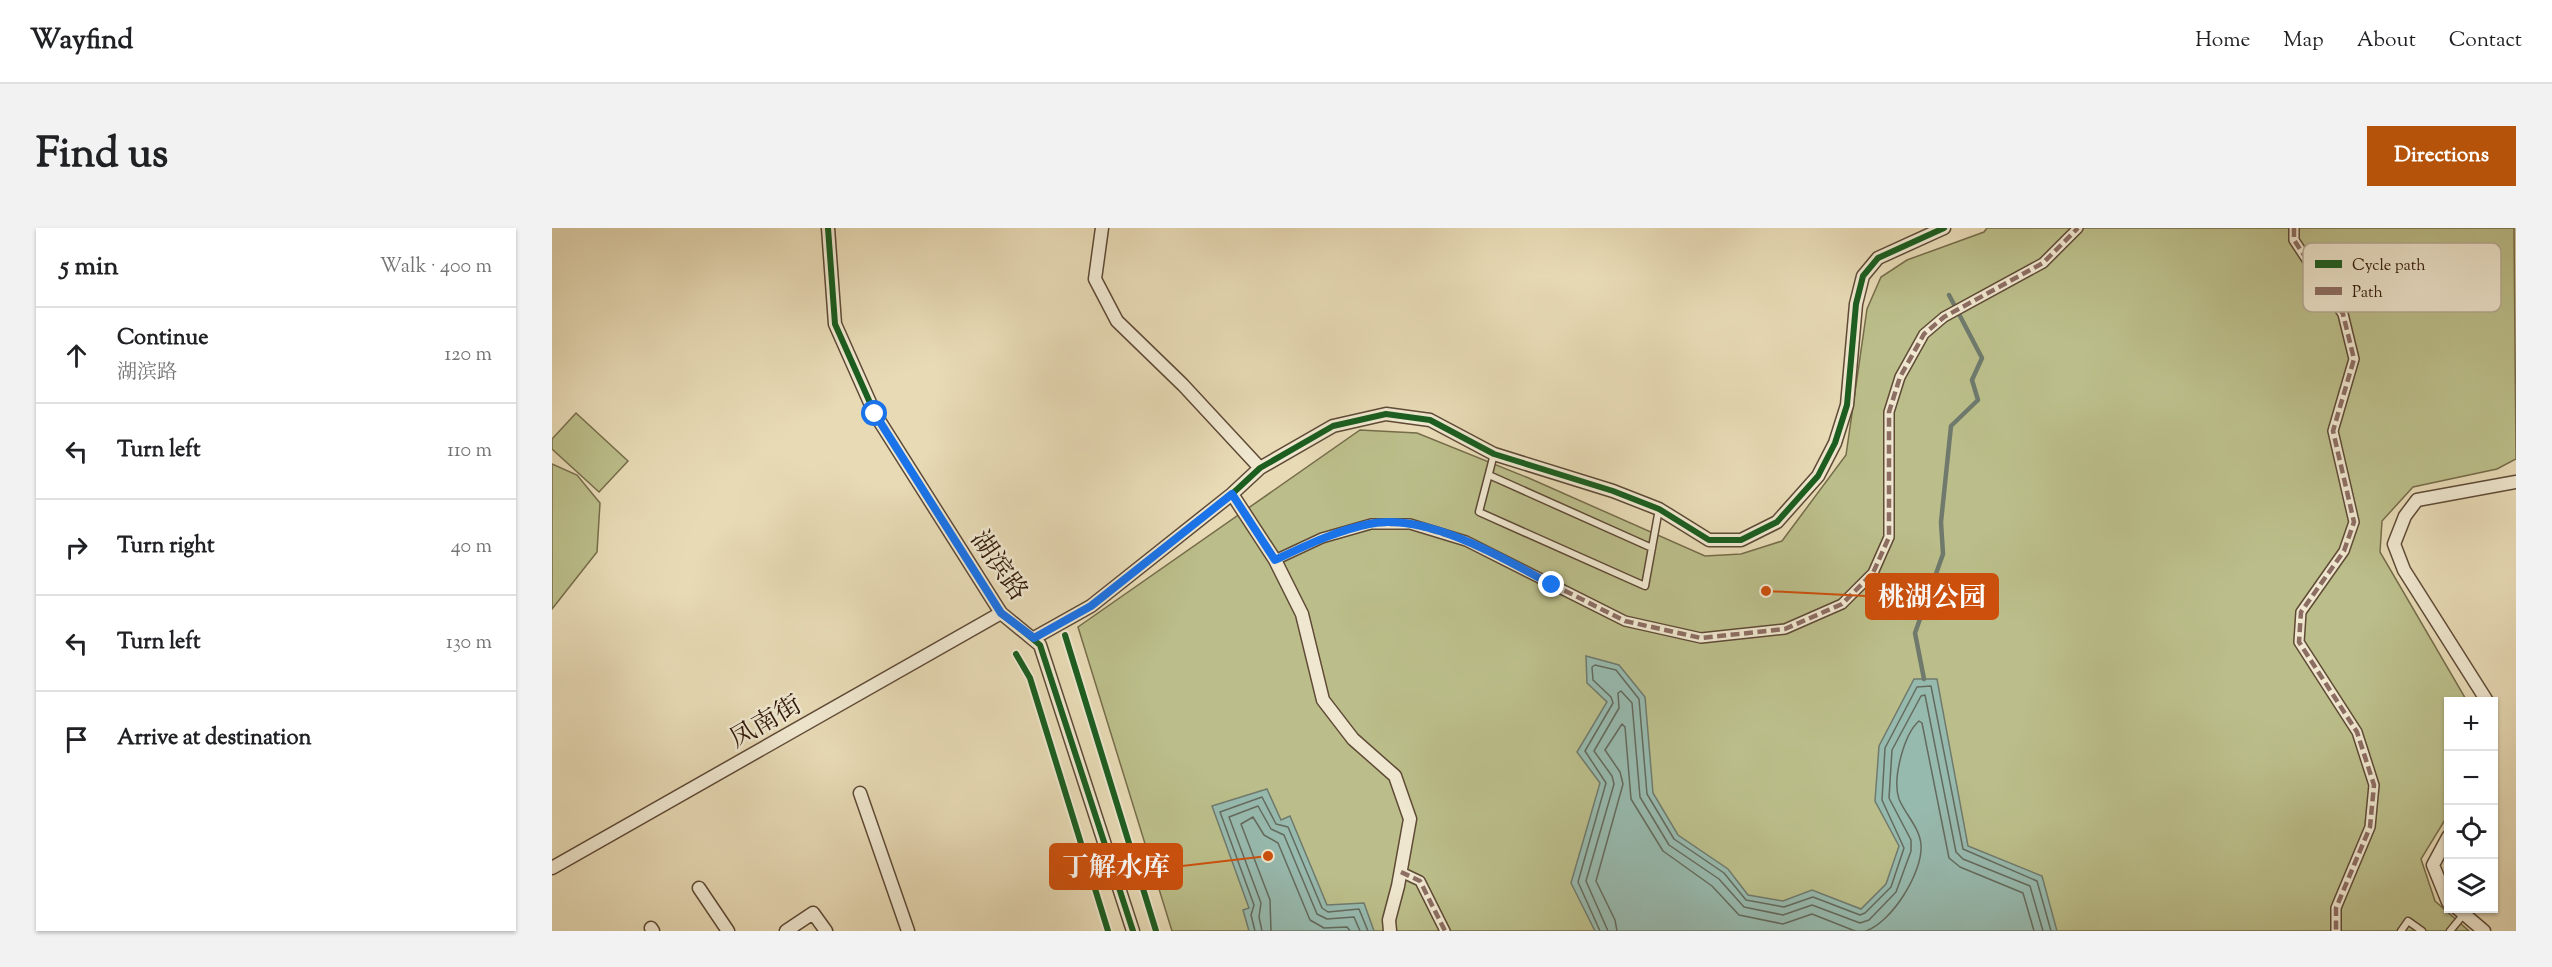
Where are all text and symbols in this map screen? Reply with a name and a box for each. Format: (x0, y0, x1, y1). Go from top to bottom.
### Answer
text: Wayfind (30, 21, 133, 61)
text: Home (2195, 26, 2250, 56)
text: Map (2283, 26, 2324, 56)
text: About (2357, 26, 2416, 56)
text: Contact (2449, 26, 2522, 56)
text: Find us (36, 126, 168, 186)
button: Directions (2367, 126, 2516, 186)
legend (2303, 243, 2501, 312)
text: 5 min (60, 249, 119, 286)
text: Walk · 400 m (380, 253, 492, 282)
text: Cycle path (2352, 255, 2426, 278)
text: Path (2352, 282, 2383, 305)
text: Continue (117, 323, 208, 355)
icon: ahead (60, 339, 93, 372)
text: 120 m (444, 341, 492, 370)
text: 湖滨路 (117, 359, 177, 388)
route start (861, 400, 887, 426)
icon: left (60, 435, 93, 468)
text: Turn left (117, 435, 200, 467)
text: 110 m (447, 437, 492, 466)
street label: 湖滨路 (960, 524, 1035, 609)
icon: right (60, 531, 93, 564)
text: Turn right (117, 531, 214, 563)
text: 40 m (451, 533, 492, 562)
route end (1538, 571, 1564, 597)
callout: 桃湖公园 (1866, 574, 1998, 619)
text: 桃湖公园 (1878, 580, 1986, 619)
icon: left (60, 627, 93, 660)
text: Turn left (117, 627, 200, 659)
text: 130 m (446, 629, 492, 658)
street label: 凤南街 (723, 688, 809, 759)
map controls (2444, 697, 2498, 913)
button: + (2444, 697, 2498, 751)
icon: arrive (60, 723, 93, 756)
text: Arrive at destination (117, 723, 312, 755)
button: − (2444, 751, 2498, 805)
button: locate (2444, 805, 2498, 859)
callout: 丁解水库 (1050, 844, 1182, 889)
text: 丁解水库 (1062, 850, 1170, 889)
button: layers (2444, 859, 2498, 913)

